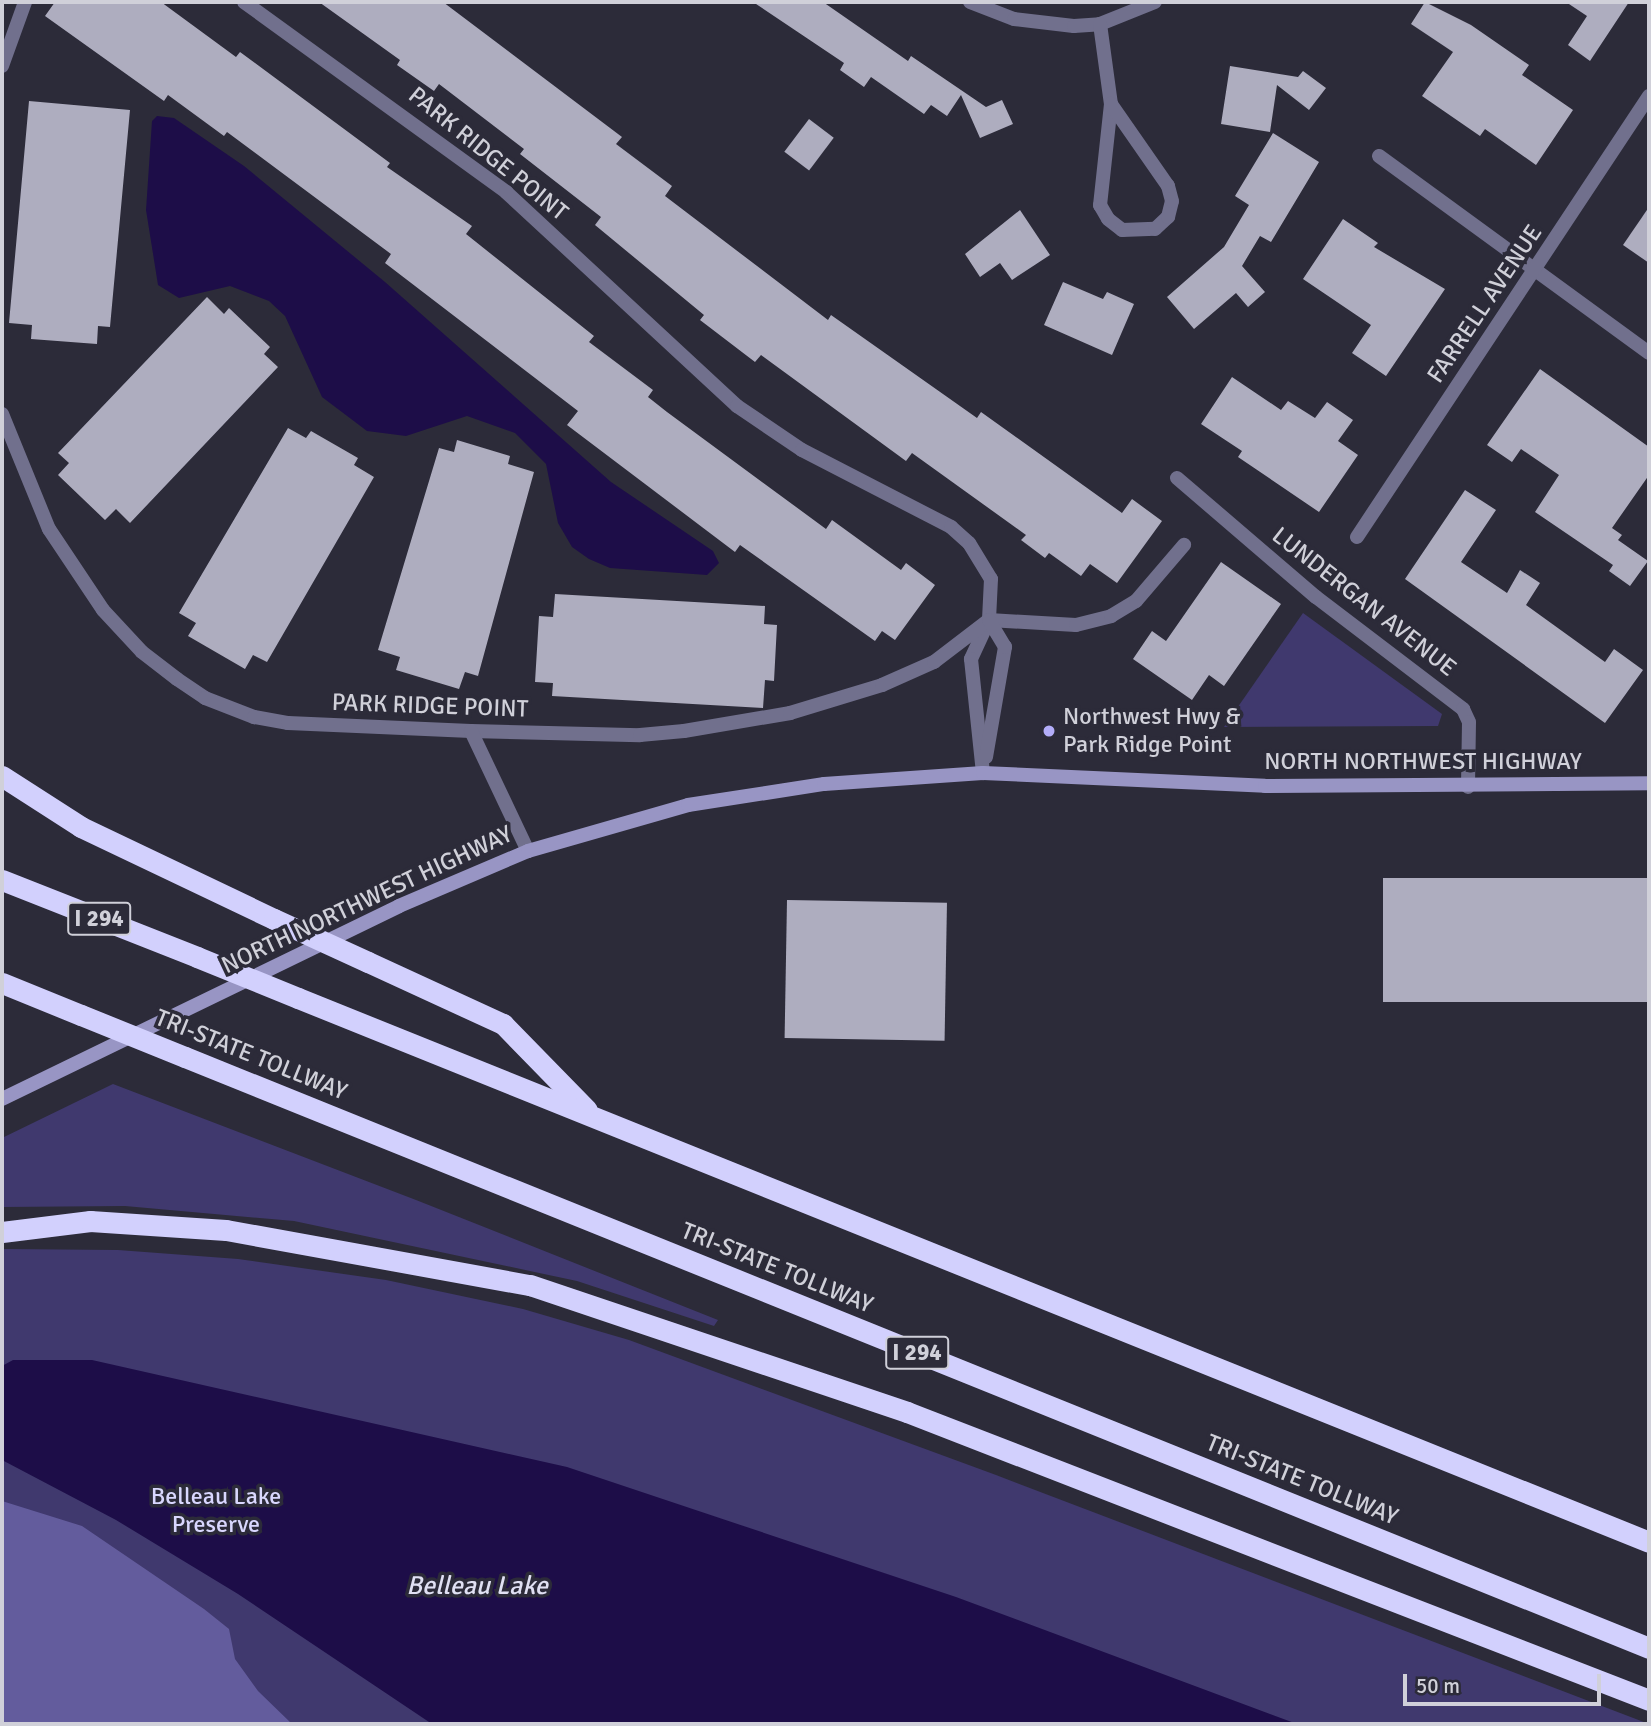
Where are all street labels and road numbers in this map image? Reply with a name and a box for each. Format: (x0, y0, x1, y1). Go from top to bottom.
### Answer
street label: PARK RIDGE POINT (403, 81, 573, 227)
street label: FARRELL AVENUE (1421, 219, 1549, 389)
street label: LUNDERGAN AVENUE (1266, 521, 1462, 683)
street label: PARK RIDGE POINT (331, 688, 529, 724)
street label: NORTH NORTHWEST HIGHWAY (1264, 748, 1582, 776)
street label: NORTH NORTHWEST HIGHWAY (217, 820, 517, 980)
road number: I 294 (66, 900, 132, 938)
street label: TRI-STATE TOLLWAY (151, 1003, 351, 1107)
street label: TRI-STATE TOLLWAY (677, 1216, 877, 1320)
road number: I 294 (884, 1334, 950, 1372)
street label: TRI-STATE TOLLWAY (1202, 1428, 1402, 1532)

